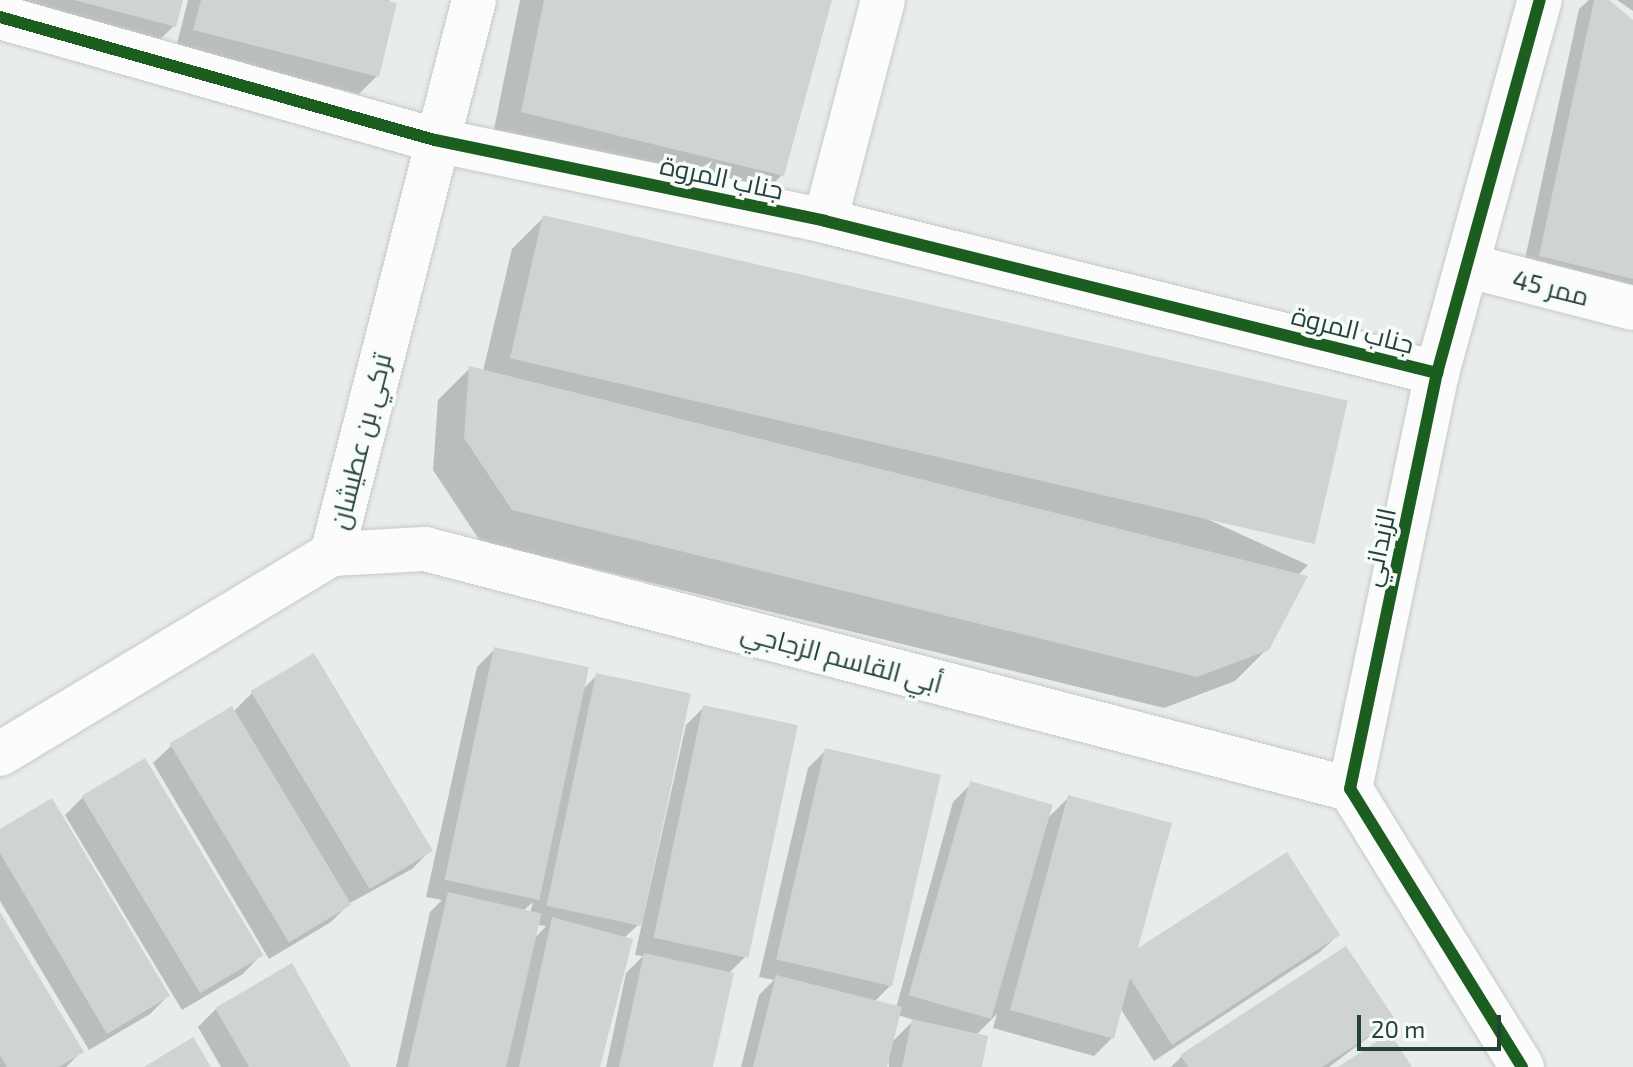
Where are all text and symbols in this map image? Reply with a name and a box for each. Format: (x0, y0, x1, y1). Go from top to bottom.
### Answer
street label: جناب المروة (658, 149, 786, 205)
street label: ممر 45 (1509, 262, 1593, 312)
street label: جناب المروة (1289, 299, 1417, 359)
street label: تركي بن عطيشان (323, 350, 397, 532)
street label: الزبداني (1354, 505, 1402, 589)
street label: أبي القاسم الزجاجي (738, 615, 946, 699)
scale bar (1361, 999, 1505, 1049)
text: 20 m (1371, 1014, 1425, 1043)

